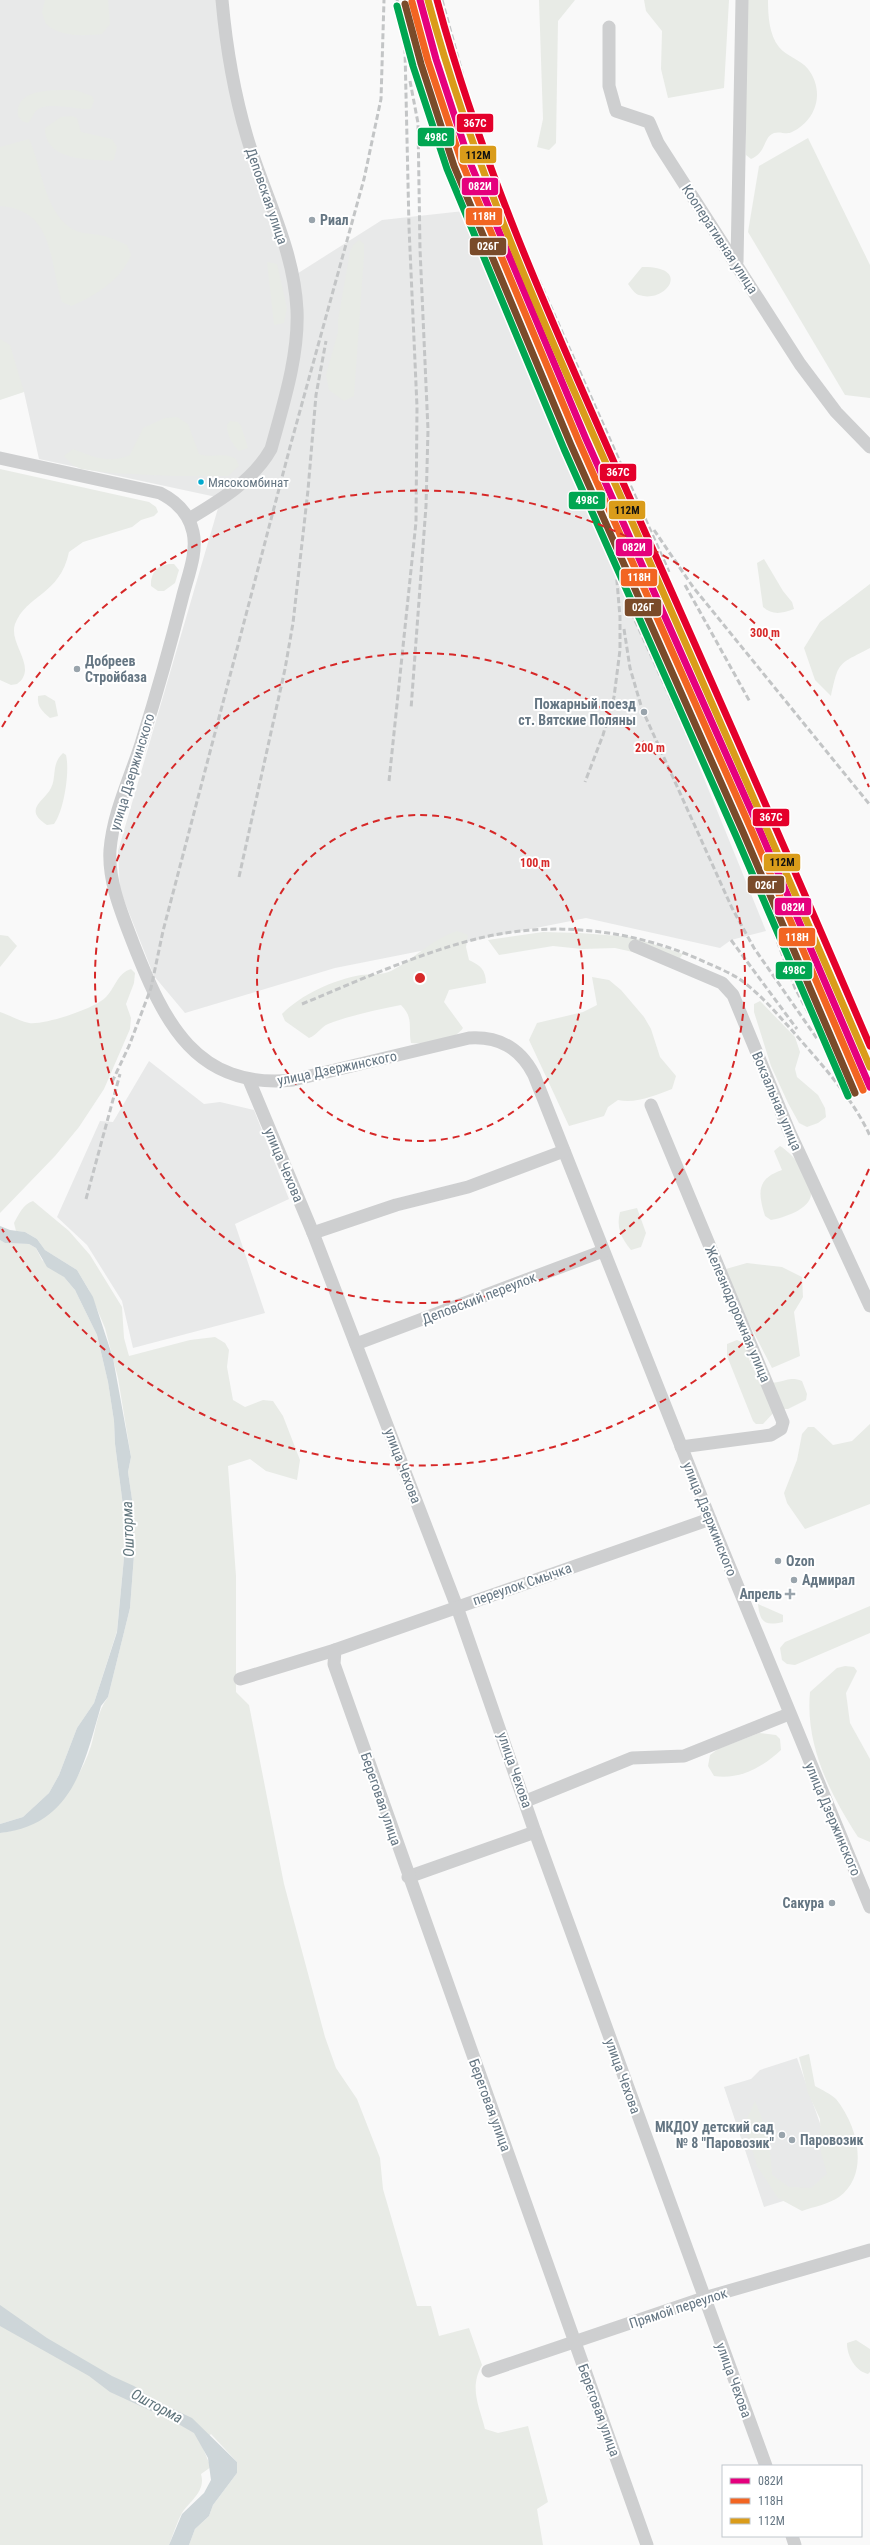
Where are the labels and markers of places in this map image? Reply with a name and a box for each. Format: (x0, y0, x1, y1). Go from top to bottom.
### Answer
place label: Риал (320, 212, 349, 228)
marker: Риал (307, 215, 317, 225)
place label: Мясокомбинат (208, 475, 289, 490)
marker: Мясокомбинат (196, 477, 206, 487)
place label: Добреев Стройбаза (85, 653, 147, 685)
marker: Добреев Стройбаза (72, 664, 82, 674)
place label: Пожарный поезд ст. Вятские Поляны (518, 696, 636, 728)
marker: Пожарный поезд ст. Вятские Поляны (639, 707, 649, 717)
centre of rings (413, 971, 427, 985)
place label: Ozon (786, 1553, 815, 1569)
marker: Ozon (773, 1556, 783, 1566)
place label: Адмирал (802, 1572, 855, 1588)
marker: Адмирал (789, 1575, 799, 1585)
place label: Апрель (739, 1586, 782, 1602)
marker: Апрель (785, 1589, 795, 1599)
place label: Сакура (783, 1895, 824, 1911)
marker: Сакура (827, 1898, 837, 1908)
place label: МКДОУ детский сад № 8 "Паровозик" (655, 2119, 775, 2151)
marker: МКДОУ детский сад № 8 "Паровозик" (777, 2130, 787, 2140)
place label: Паровозик (800, 2132, 863, 2148)
marker: Паровозик (787, 2135, 797, 2145)

